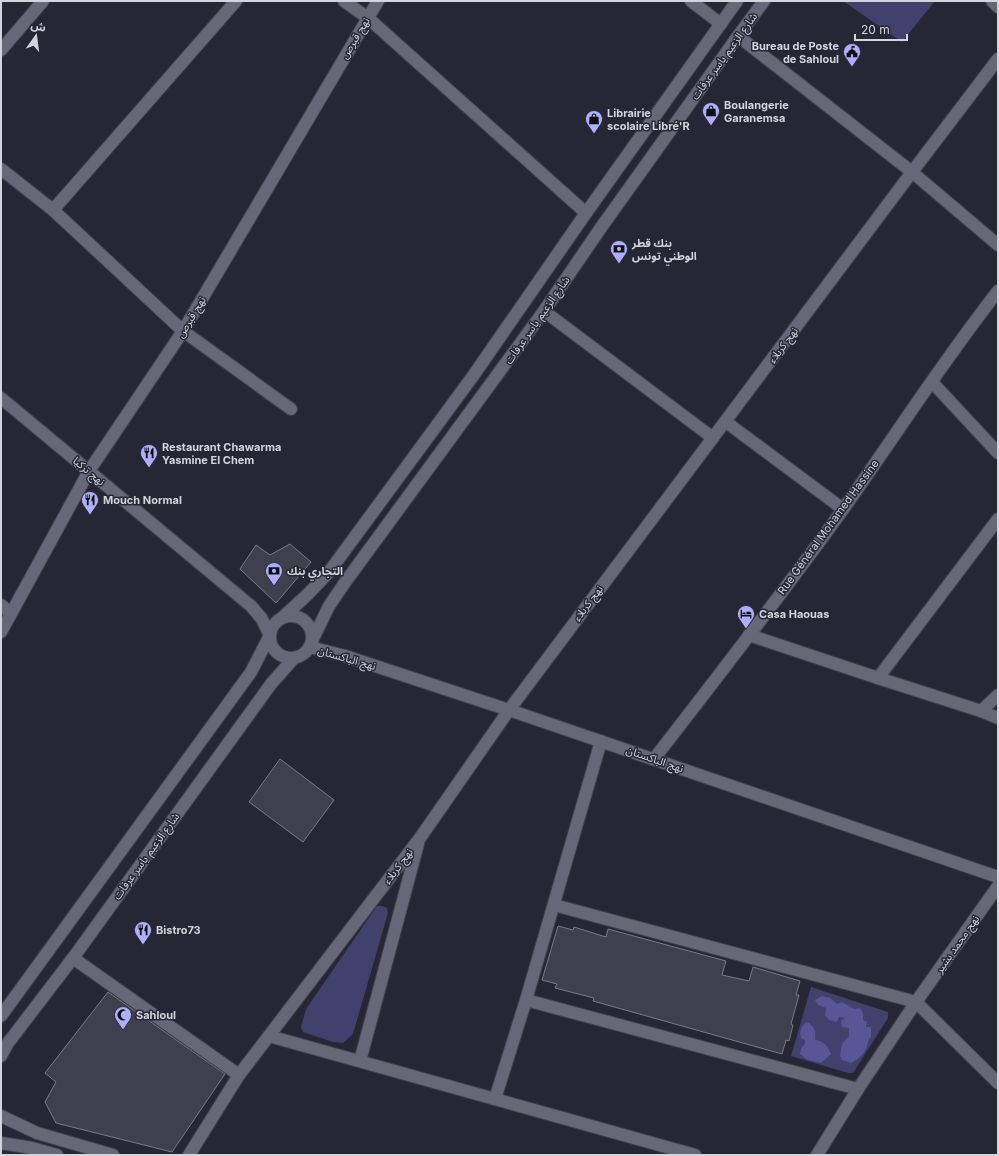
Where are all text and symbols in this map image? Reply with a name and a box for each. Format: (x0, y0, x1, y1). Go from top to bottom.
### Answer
street label: شارع الزعيم ياسر عرفات (688, 9, 762, 103)
street label: نهج قبرص (337, 15, 374, 62)
north arrow (16, 16, 56, 56)
scale bar (855, 16, 907, 42)
text: ش (29, 18, 47, 35)
text: 20 m (861, 22, 890, 37)
place label: Bureau de Poste de Sahloul (752, 39, 839, 66)
public building icon: Bureau de Poste de Sahloul (842, 42, 862, 67)
place label: Boulangerie Garanemsa (724, 98, 789, 125)
shop icon: Boulangerie Garanemsa (701, 101, 721, 126)
place label: Librairie scolaire Libré'R (607, 106, 690, 133)
shop icon: Librairie scolaire Libré'R (584, 109, 604, 134)
place label: بنك قطر الوطني تونس (631, 236, 697, 266)
bank icon: بنك قطر الوطني تونس (609, 239, 629, 264)
street label: شارع الزعيم ياسر عرفات (501, 273, 574, 368)
street label: نهج قبرص (173, 294, 210, 341)
street label: نهج كربلاء (765, 324, 802, 366)
place label: Restaurant Chawarma Yasmine El Chem (162, 440, 281, 467)
restaurant icon: Restaurant Chawarma Yasmine El Chem (139, 443, 159, 468)
street label: نهج تركيا (69, 453, 108, 489)
street label: Rue Général Mohamed Hassine (774, 457, 882, 597)
restaurant icon: Mouch Normal (80, 490, 100, 515)
place label: Mouch Normal (103, 493, 182, 507)
bank icon: التجاري بنك (264, 561, 284, 586)
place label: التجاري بنك (287, 564, 343, 581)
street label: نهج كربلاء (570, 582, 607, 624)
hotel icon: Casa Haouas (736, 604, 756, 629)
place label: Casa Haouas (759, 607, 829, 621)
street label: نهج الباكستان (316, 643, 378, 674)
street label: نهج الباكستان (624, 743, 686, 776)
street label: شارع الزعيم ياسر عرفات (110, 809, 184, 903)
street label: نهج كربلاء (380, 845, 417, 887)
street label: نهج محمد بشير (931, 912, 983, 977)
restaurant icon: Bistro73 (133, 920, 153, 945)
place label: Bistro73 (156, 923, 201, 937)
mosque icon: Sahloul (113, 1005, 133, 1030)
place label: Sahloul (136, 1008, 176, 1022)

